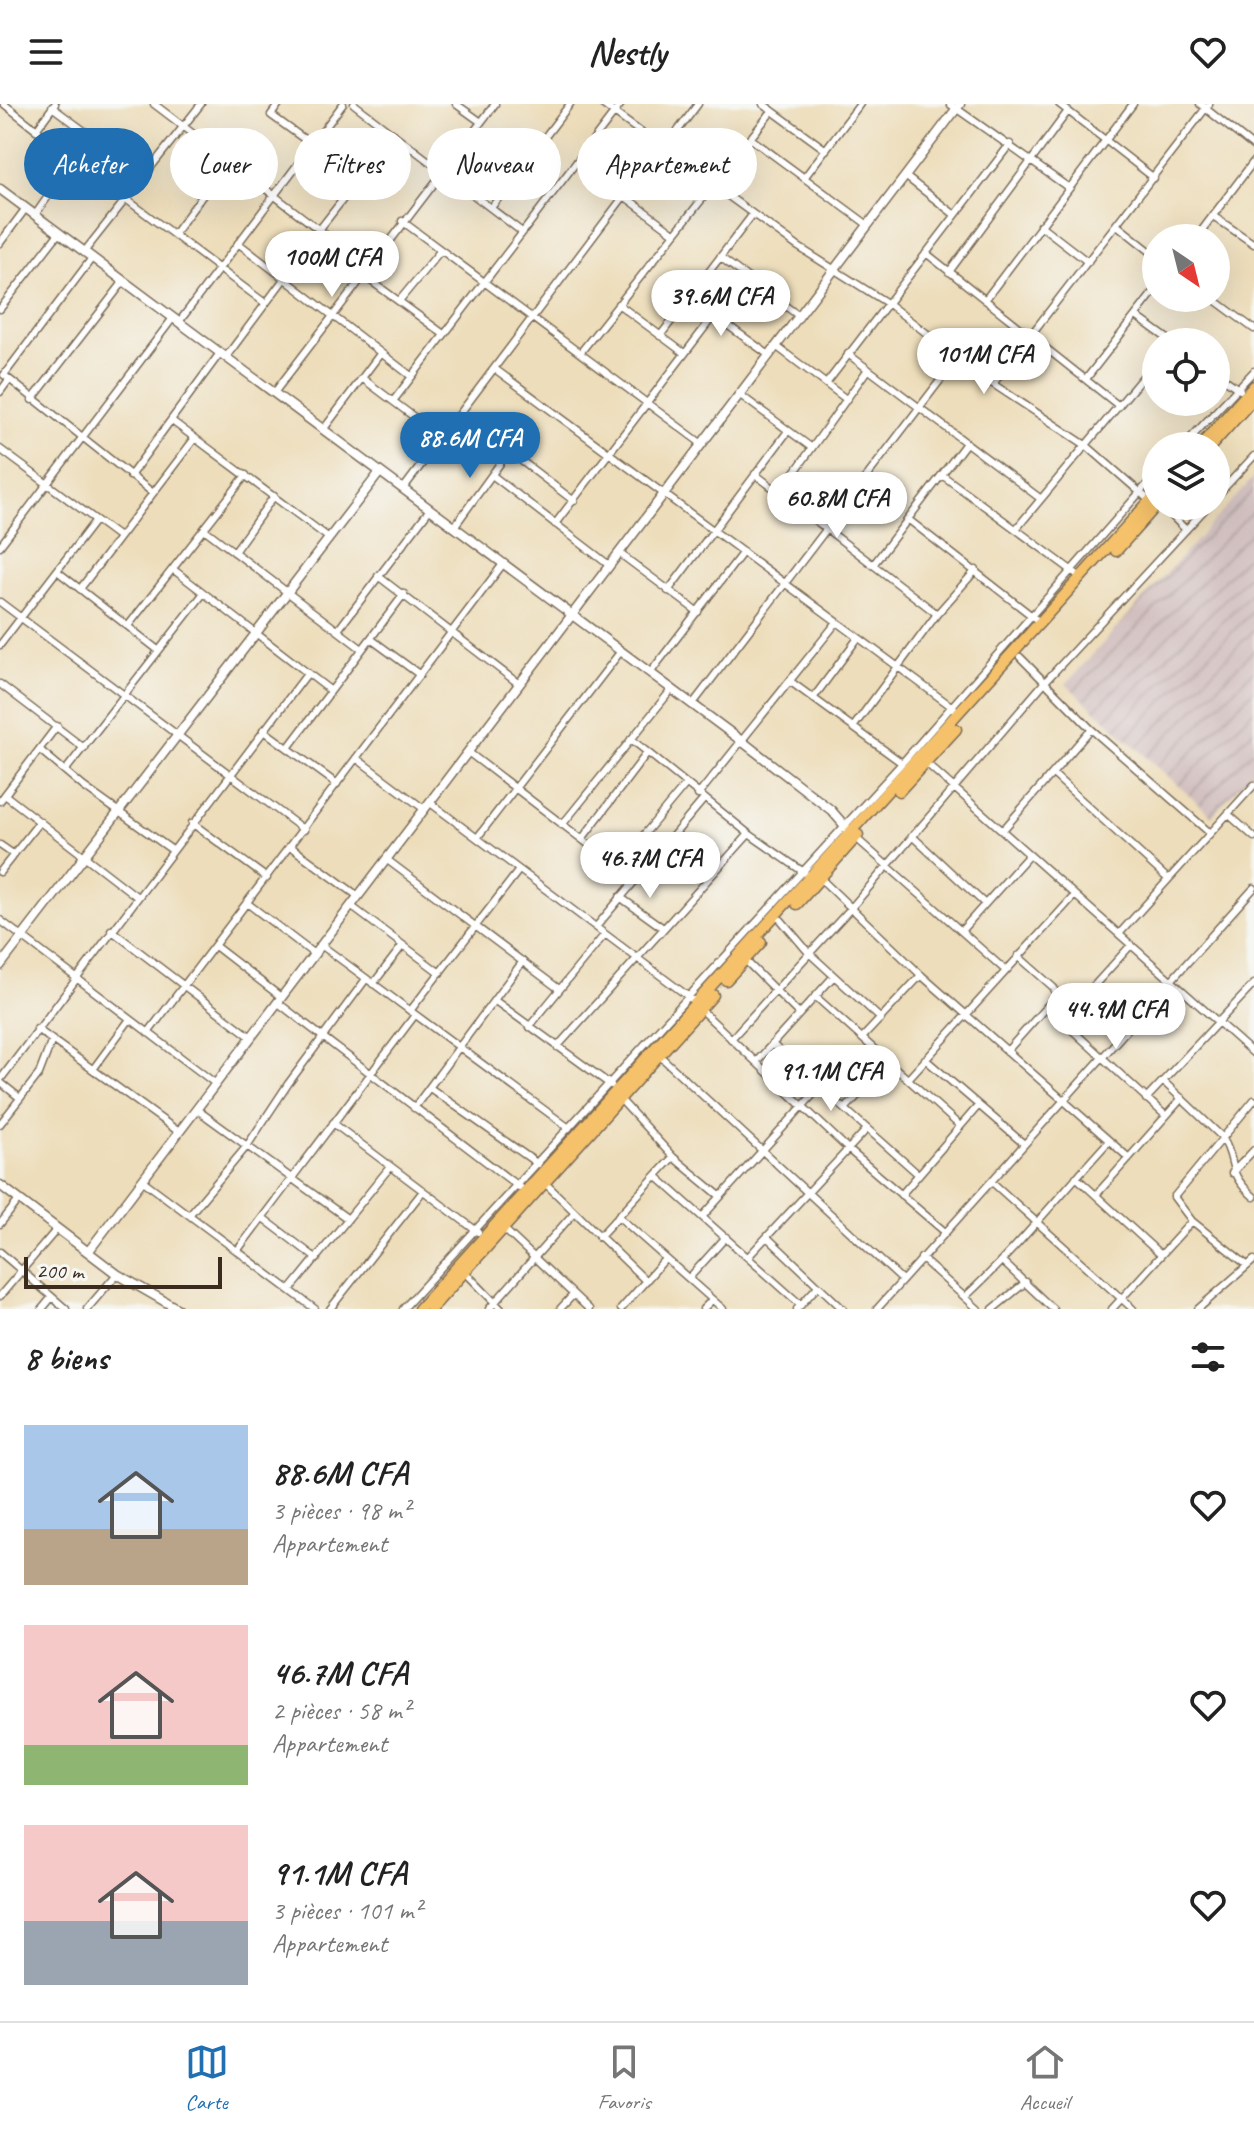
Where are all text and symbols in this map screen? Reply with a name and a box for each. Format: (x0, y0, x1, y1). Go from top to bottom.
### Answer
text: Nestly (588, 29, 666, 75)
icon: menu (24, 30, 68, 74)
icon: heart (1186, 30, 1230, 74)
chip: Acheter (24, 128, 154, 200)
chip: Louer (170, 128, 278, 200)
chip: Filtres (294, 128, 411, 200)
chip: Nouveau (427, 128, 561, 200)
chip: Appartement (577, 128, 757, 200)
north arrow (1142, 224, 1230, 312)
map controls (1142, 224, 1230, 520)
pin: 100M CFA (249, 231, 415, 299)
text: 100M CFA (283, 240, 381, 273)
pin: 39.6M CFA (629, 270, 813, 338)
text: 39.6M CFA (669, 279, 773, 312)
pin: 101M CFA (901, 328, 1067, 396)
button: locate (1142, 328, 1230, 416)
text: 101M CFA (935, 337, 1033, 370)
pin: 88.6M CFA (378, 412, 562, 480)
text: 88.6M CFA (418, 421, 522, 454)
button: layers (1142, 432, 1230, 520)
pin: 60.8M CFA (745, 472, 929, 540)
text: 60.8M CFA (785, 481, 889, 514)
pin: 46.7M CFA (558, 832, 742, 900)
text: 46.7M CFA (598, 841, 702, 874)
pin: 44.9M CFA (1024, 983, 1208, 1051)
text: 44.9M CFA (1065, 992, 1167, 1025)
pin: 91.1M CFA (739, 1045, 923, 1113)
text: 91.1M CFA (780, 1054, 882, 1087)
scale bar (24, 1253, 222, 1289)
text: 200 m (36, 1257, 83, 1285)
icon: filters (1186, 1335, 1230, 1379)
text: 8 biens (24, 1336, 108, 1379)
text: 88.6M CFA (272, 1451, 408, 1494)
icon: home (88, 1457, 184, 1553)
icon: heart (1186, 1483, 1230, 1527)
text: 3 pièces · 98 m² (272, 1494, 410, 1527)
text: Appartement (272, 1527, 387, 1560)
text: 46.7M CFA (272, 1651, 407, 1694)
icon: home (88, 1657, 184, 1753)
icon: heart (1186, 1683, 1230, 1727)
text: 2 pièces · 58 m² (272, 1694, 410, 1727)
text: Appartement (272, 1727, 387, 1760)
text: 91.1M CFA (272, 1851, 406, 1894)
icon: home (88, 1857, 184, 1953)
icon: heart (1186, 1883, 1230, 1927)
text: 3 pièces · 101 m² (272, 1894, 421, 1927)
text: Appartement (272, 1927, 387, 1960)
tab: Carte (185, 2040, 229, 2116)
tab: Favoris (598, 2040, 651, 2116)
tab: Accueil (1020, 2040, 1069, 2116)

